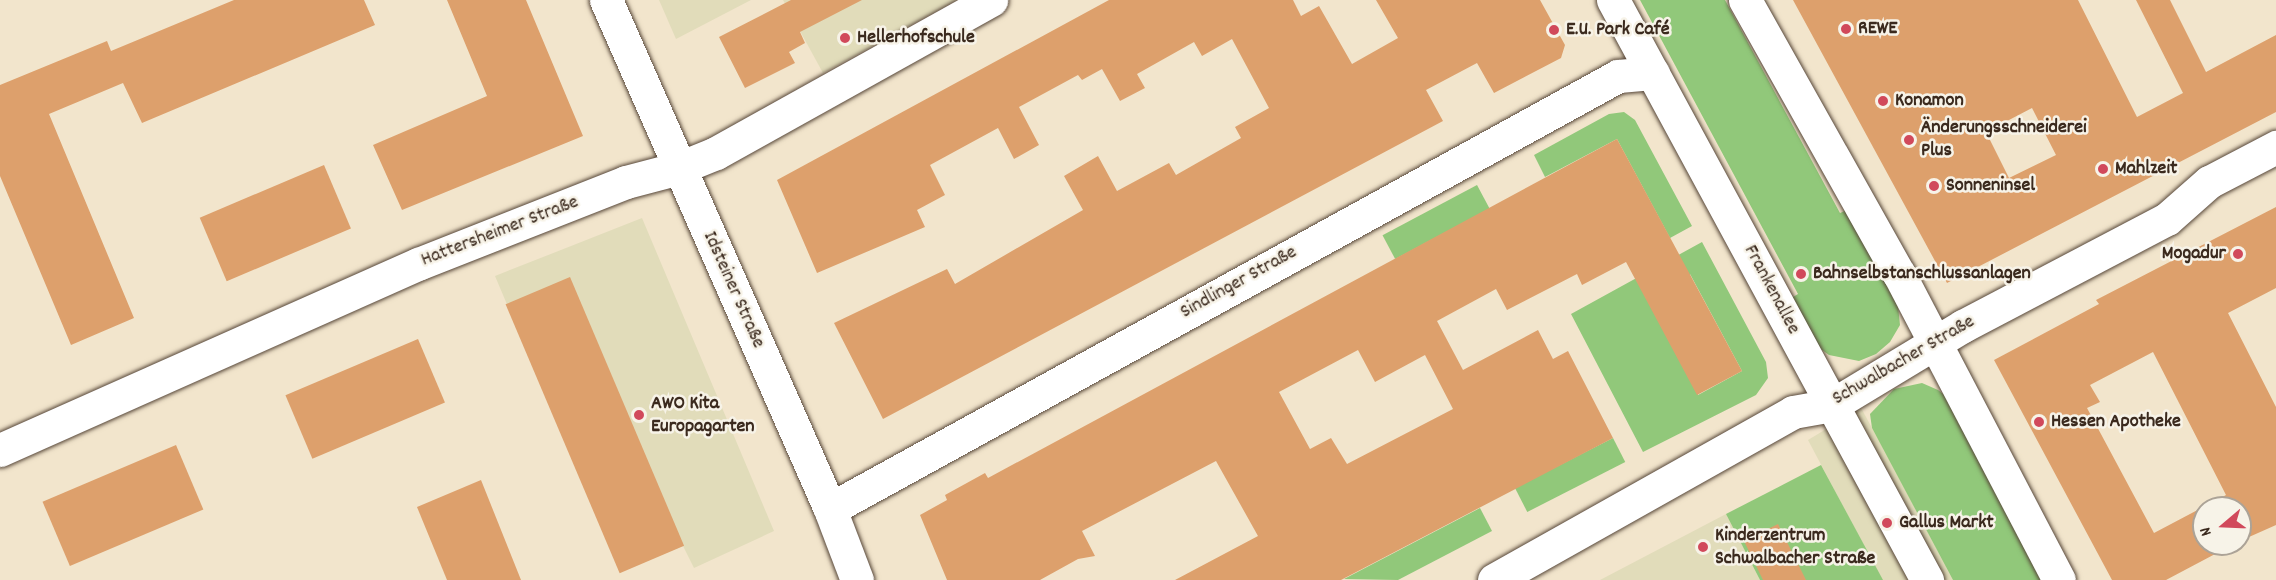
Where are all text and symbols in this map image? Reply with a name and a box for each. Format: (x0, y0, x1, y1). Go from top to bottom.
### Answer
place label: REWE (1858, 17, 1897, 41)
place label: E.U. Park Café (1566, 18, 1670, 42)
marker: REWE (1839, 22, 1853, 36)
marker: E.U. Park Café (1547, 23, 1561, 37)
place label: Hellerhofschule (857, 26, 975, 50)
marker: Hellerhofschule (838, 31, 852, 45)
place label: Konamon (1895, 89, 1964, 113)
marker: Konamon (1876, 94, 1890, 108)
place label: Änderungsschneiderei Plus (1921, 116, 2087, 163)
marker: Änderungsschneiderei Plus (1902, 133, 1916, 147)
place label: Mahlzeit (2115, 157, 2177, 181)
marker: Mahlzeit (2096, 162, 2110, 176)
place label: Sonneninsel (1946, 174, 2035, 198)
marker: Sonneninsel (1927, 179, 1941, 193)
street label: Hattersheimer Straße (418, 191, 582, 273)
street label: Idsteiner Straße (697, 228, 769, 352)
street label: Sindlinger Straße (1176, 241, 1302, 325)
street label: Frankenallee (1737, 241, 1805, 339)
place label: Mogadur (2162, 242, 2226, 266)
marker: Mogadur (2231, 247, 2245, 261)
place label: Bahnselbstanschlussanlagen (1813, 262, 2031, 286)
marker: Bahnselbstanschlussanlagen (1794, 267, 1808, 281)
street label: Schwalbacher Straße (1829, 311, 1979, 411)
place label: AWO Kita Europagarten (651, 392, 755, 439)
marker: AWO Kita Europagarten (632, 408, 646, 422)
place label: Hessen Apotheke (2051, 410, 2181, 434)
marker: Hessen Apotheke (2032, 415, 2046, 429)
north arrow (2192, 496, 2252, 556)
place label: Gallus Markt (1899, 511, 1994, 535)
marker: Gallus Markt (1880, 516, 1894, 530)
place label: Kinderzentrum Schwalbacher Straße (1715, 524, 1875, 571)
text: N (2194, 524, 2219, 539)
marker: Kinderzentrum Schwalbacher Straße (1696, 540, 1710, 554)

